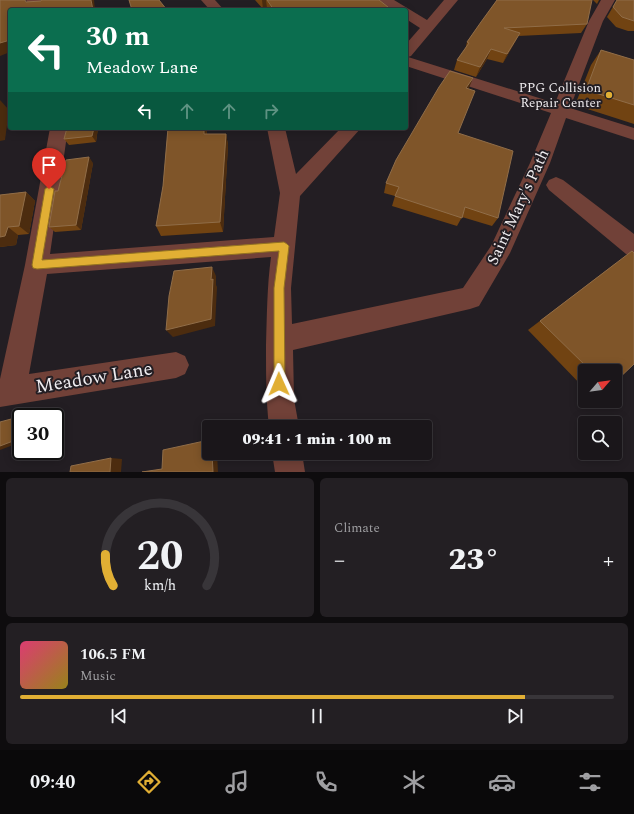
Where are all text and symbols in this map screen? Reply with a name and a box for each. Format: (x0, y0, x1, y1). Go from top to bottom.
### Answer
text: 30 m (86, 15, 150, 58)
icon: left (20, 24, 72, 76)
text: Meadow Lane (86, 54, 198, 81)
place label: PPG Collision Repair Center (519, 78, 601, 113)
marker: PPG Collision Repair Center (604, 90, 614, 100)
icon: left (134, 100, 156, 122)
icon: ahead (176, 100, 198, 122)
icon: ahead (218, 100, 240, 122)
icon: right (260, 100, 282, 122)
street label: Saint Mary's Path (481, 145, 555, 269)
pin (32, 148, 66, 189)
icon: arrive (38, 154, 60, 176)
street label: Meadow Lane (33, 354, 155, 402)
position arrow (258, 363, 300, 405)
north arrow (578, 364, 622, 408)
map controls (578, 364, 622, 460)
speed limit sign: 30 (12, 408, 64, 460)
button: search (578, 416, 622, 460)
text: 09:41 · 1 min · 100 m (243, 428, 391, 451)
text: Climate (334, 518, 380, 538)
text: 20 (137, 524, 183, 587)
text: 23° (449, 537, 500, 583)
text: − (334, 544, 345, 577)
text: + (603, 544, 614, 577)
text: km/h (144, 574, 176, 596)
text: 106.5 FM (80, 643, 146, 666)
text: Music (80, 666, 116, 686)
icon: previous (108, 705, 130, 727)
icon: pause (306, 705, 328, 727)
icon: next (504, 705, 526, 727)
icon: directions (135, 768, 163, 796)
icon: music (223, 768, 251, 796)
icon: phone (312, 768, 340, 796)
icon: climate (400, 768, 428, 796)
icon: car (488, 768, 516, 796)
icon: filters (576, 768, 604, 796)
text: 09:40 (30, 769, 75, 796)

